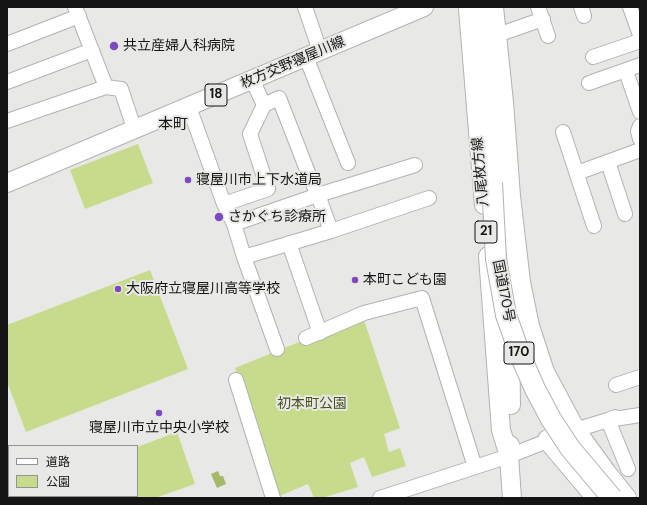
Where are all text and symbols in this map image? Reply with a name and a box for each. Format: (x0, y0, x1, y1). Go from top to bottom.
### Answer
street label: 枚方交野寝屋川線 (238, 33, 348, 93)
place label: 共立産婦人科病院 (123, 38, 235, 54)
marker: 共立産婦人科病院 (108, 40, 120, 52)
road number: 18 (205, 84, 227, 106)
district label: 本町 (158, 116, 188, 134)
street label: 八尾枚方線 (470, 136, 492, 208)
place label: 寝屋川市上下水道局 (196, 172, 322, 188)
marker: 寝屋川市上下水道局 (183, 175, 193, 185)
place label: さかぐち診療所 (228, 209, 326, 225)
marker: さかぐち診療所 (213, 211, 225, 223)
road number: 21 (475, 221, 497, 243)
street label: 国道170号 (489, 258, 517, 324)
place label: 本町こども園 (363, 272, 447, 288)
marker: 本町こども園 (350, 275, 360, 285)
place label: 大阪府立寝屋川高等学校 (126, 281, 280, 297)
marker: 大阪府立寝屋川高等学校 (113, 284, 123, 294)
road number: 170 (504, 342, 534, 364)
park label: 初本町公園 (277, 396, 347, 412)
marker: 寝屋川市立中央小学校 (154, 408, 164, 418)
place label: 寝屋川市立中央小学校 (89, 420, 229, 436)
legend (8, 445, 138, 497)
text: 道路 (46, 454, 70, 470)
text: 公園 (46, 474, 70, 490)

